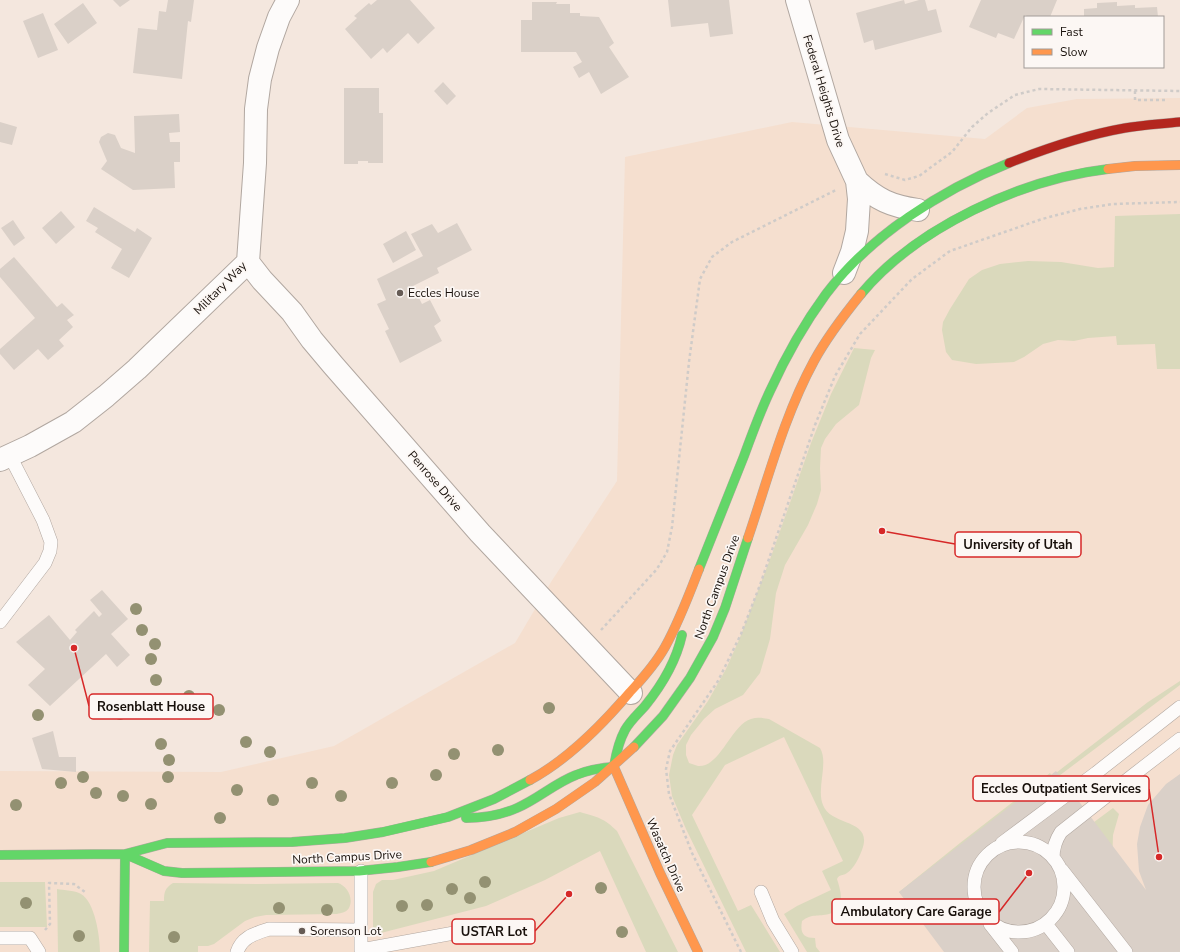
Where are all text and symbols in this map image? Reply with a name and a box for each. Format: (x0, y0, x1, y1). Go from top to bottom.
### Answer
legend (1024, 16, 1164, 68)
text: Fast (1060, 24, 1083, 40)
street label: Federal Heights Drive (799, 33, 849, 149)
text: Slow (1060, 44, 1088, 60)
street label: Military Way (190, 257, 251, 318)
place label: Eccles House (408, 285, 479, 301)
marker: Eccles House (395, 288, 405, 298)
street label: Penrose Drive (404, 447, 466, 515)
callout: University of Utah (955, 532, 1081, 557)
street label: North Campus Drive (691, 533, 743, 641)
text: University of Utah (963, 536, 1073, 554)
callout: Rosenblatt House (89, 694, 213, 719)
text: Rosenblatt House (97, 698, 205, 716)
callout: Eccles Outpatient Services (973, 776, 1149, 801)
text: Eccles Outpatient Services (981, 780, 1141, 798)
street label: Wasatch Drive (643, 816, 689, 894)
street label: North Campus Drive (292, 846, 402, 868)
callout: Ambulatory Care Garage (832, 899, 999, 924)
text: Ambulatory Care Garage (841, 903, 991, 921)
callout: USTAR Lot (452, 919, 535, 944)
place label: Sorenson Lot (310, 923, 382, 939)
text: USTAR Lot (461, 923, 528, 941)
marker: Sorenson Lot (297, 926, 307, 936)

